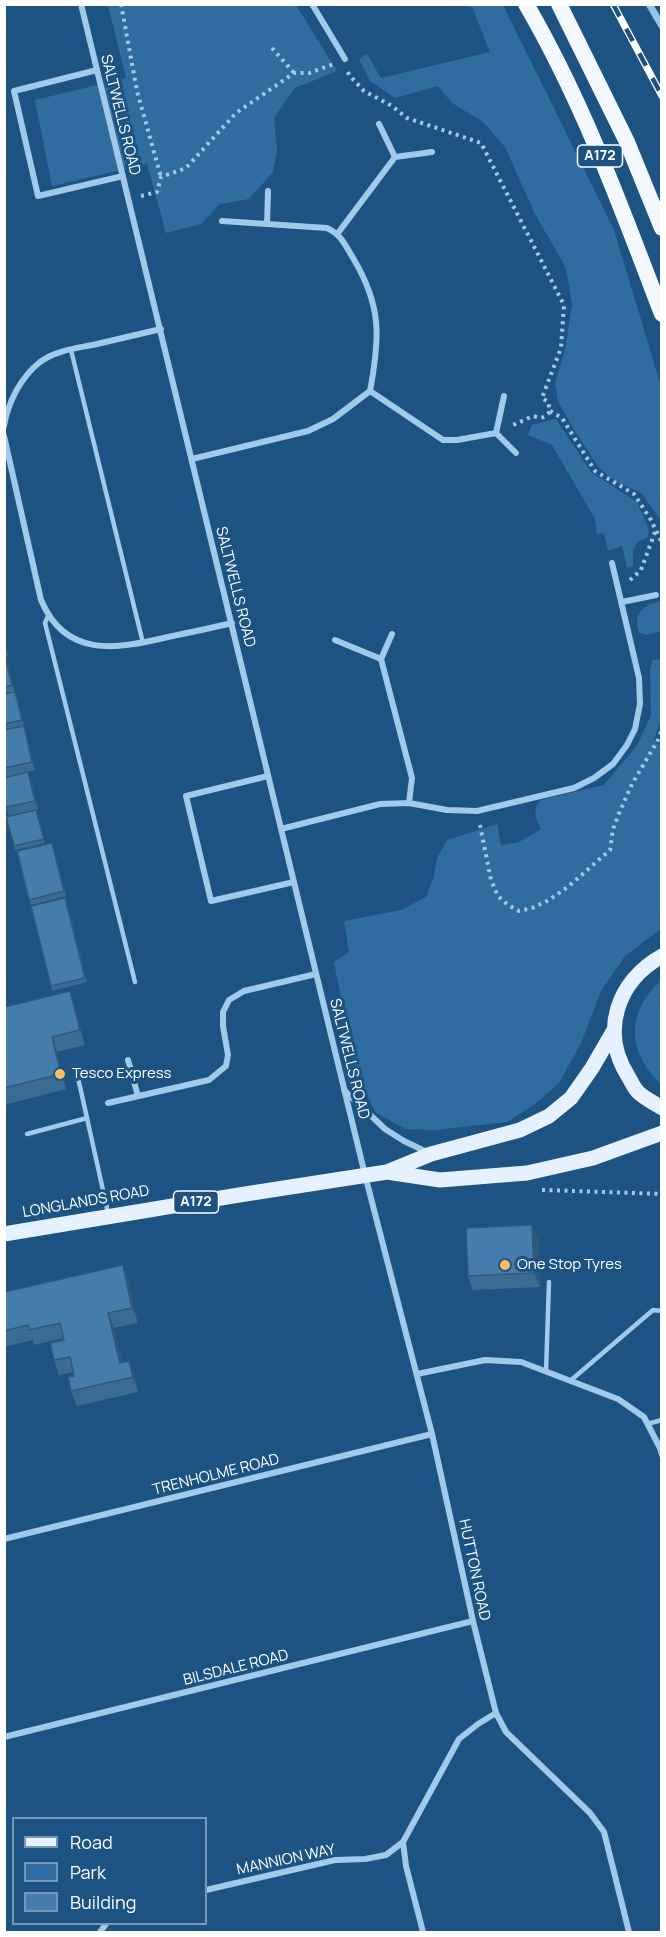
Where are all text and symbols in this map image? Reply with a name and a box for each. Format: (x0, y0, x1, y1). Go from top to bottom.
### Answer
street label: SALTWELLS ROAD (96, 53, 144, 177)
road number: A172 (578, 145, 622, 167)
street label: SALTWELLS ROAD (211, 525, 259, 649)
street label: SALTWELLS ROAD (325, 997, 373, 1121)
place label: Tesco Express (72, 1065, 171, 1083)
marker: Tesco Express (53, 1067, 67, 1081)
street label: LONGLANDS ROAD (21, 1182, 151, 1222)
road number: A172 (174, 1191, 218, 1213)
place label: One Stop Tyres (517, 1256, 622, 1274)
marker: One Stop Tyres (498, 1258, 512, 1272)
street label: TRENHOLME ROAD (151, 1451, 281, 1499)
street label: HUTTON ROAD (454, 1518, 494, 1622)
street label: BILSDALE ROAD (182, 1646, 290, 1690)
legend (12, 1817, 207, 1925)
text: Road (70, 1830, 113, 1854)
street label: MANNION WAY (235, 1841, 337, 1879)
text: Park (70, 1860, 106, 1884)
text: Building (70, 1890, 136, 1914)

